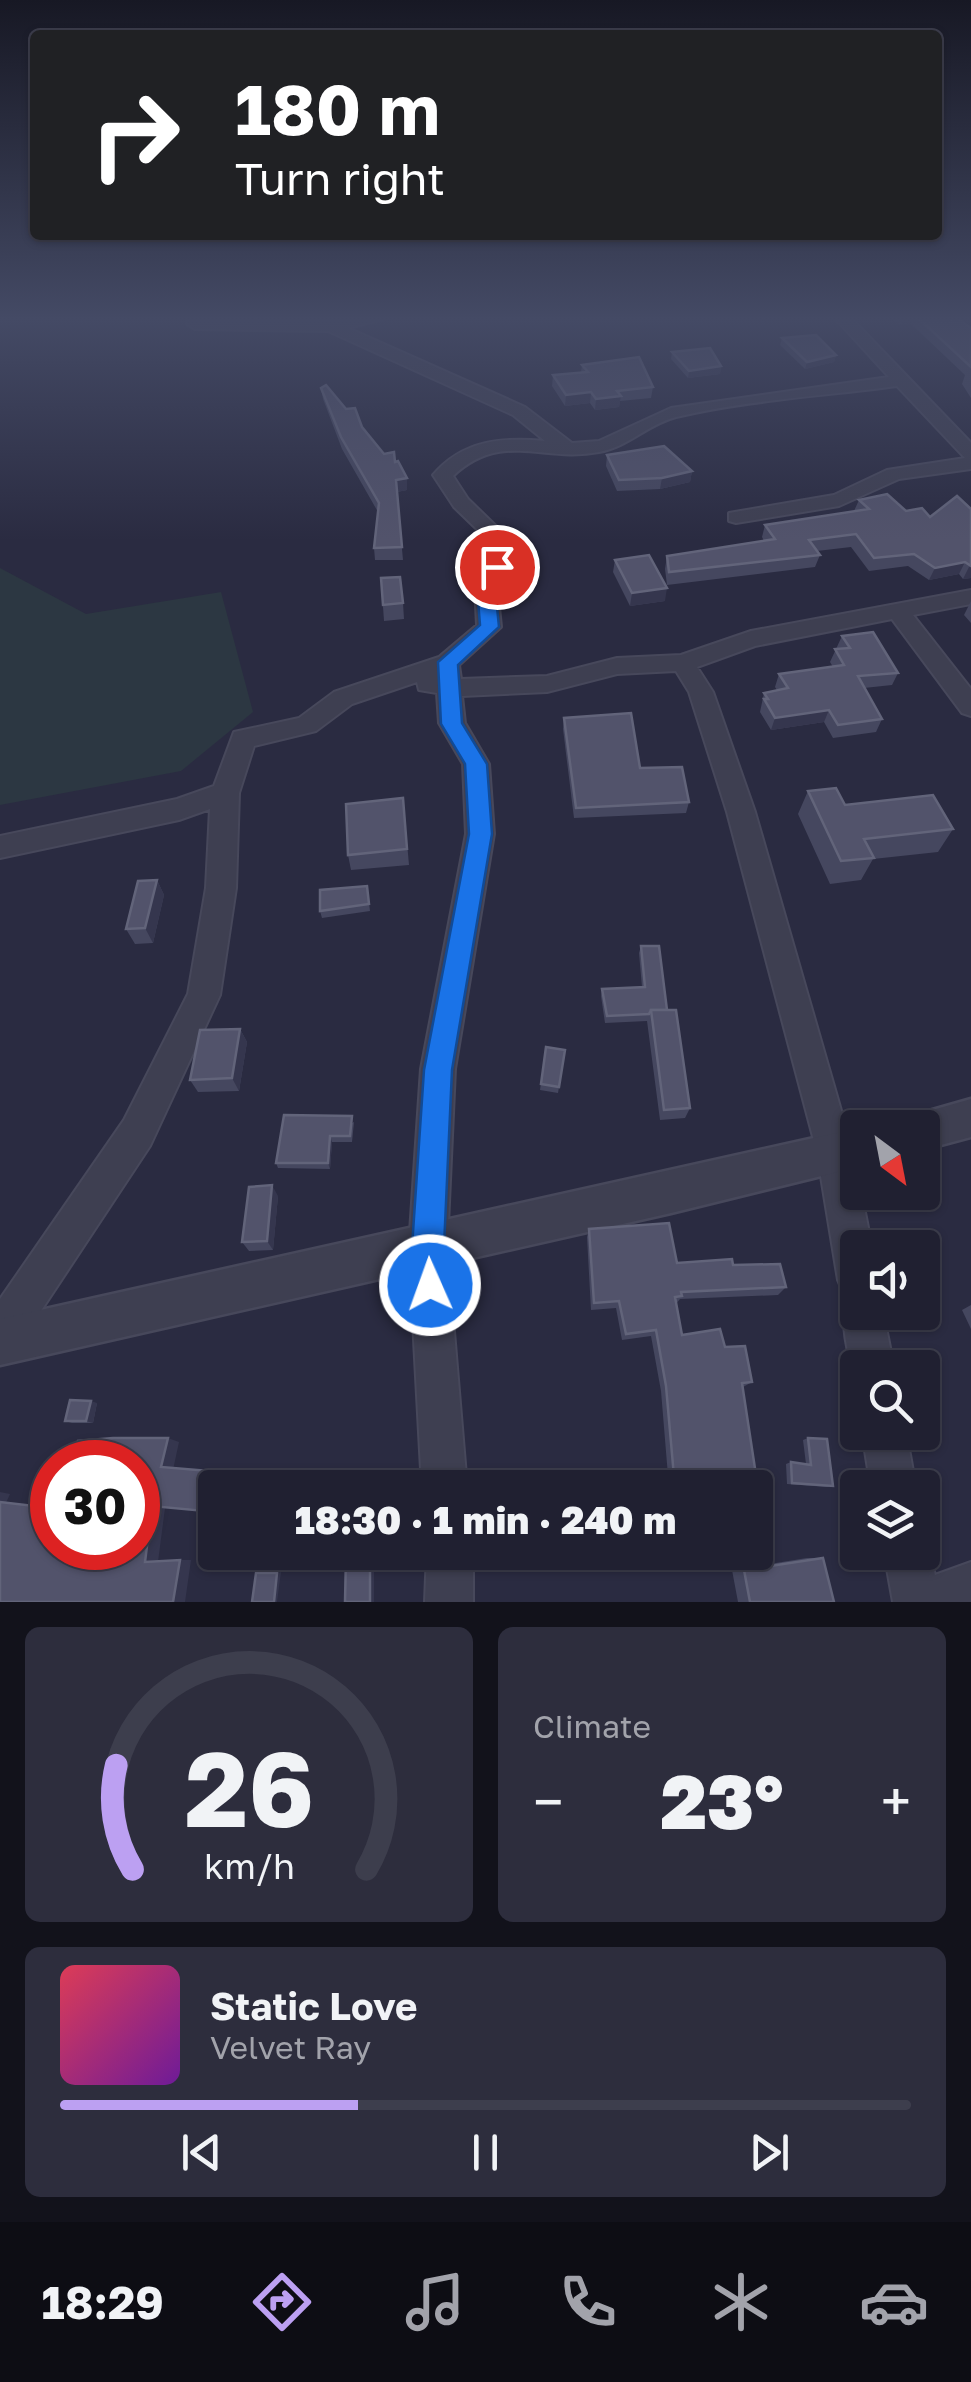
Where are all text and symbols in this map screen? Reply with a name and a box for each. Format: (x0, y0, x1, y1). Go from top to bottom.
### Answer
text: 180 m (235, 66, 440, 150)
icon: right (70, 70, 200, 200)
text: Turn right (235, 151, 445, 205)
pin (455, 525, 540, 610)
icon: arrive (470, 540, 525, 595)
north arrow (840, 1110, 940, 1210)
map controls (840, 1110, 940, 1570)
button: sound (840, 1230, 940, 1330)
position arrow (378, 1233, 482, 1337)
button: search (840, 1350, 940, 1450)
speed limit sign: 30 (30, 1440, 160, 1570)
button: layers (840, 1470, 940, 1570)
text: 18:30 · 1 min · 240 m (295, 1497, 676, 1542)
text: Climate (533, 1707, 651, 1745)
text: 26 (184, 1725, 314, 1850)
text: 23° (660, 1755, 784, 1846)
text: − (533, 1768, 563, 1834)
text: + (881, 1768, 911, 1834)
text: km/h (204, 1844, 294, 1887)
text: Static Love (210, 1983, 417, 2028)
text: Velvet Ray (210, 2028, 371, 2066)
icon: previous (174, 2125, 229, 2180)
icon: pause (458, 2125, 513, 2180)
icon: next (742, 2125, 797, 2180)
icon: directions (247, 2267, 317, 2337)
icon: music (400, 2267, 470, 2337)
icon: phone (553, 2267, 623, 2337)
icon: climate (706, 2267, 776, 2337)
icon: car (859, 2267, 929, 2337)
text: 18:29 (42, 2275, 164, 2329)

